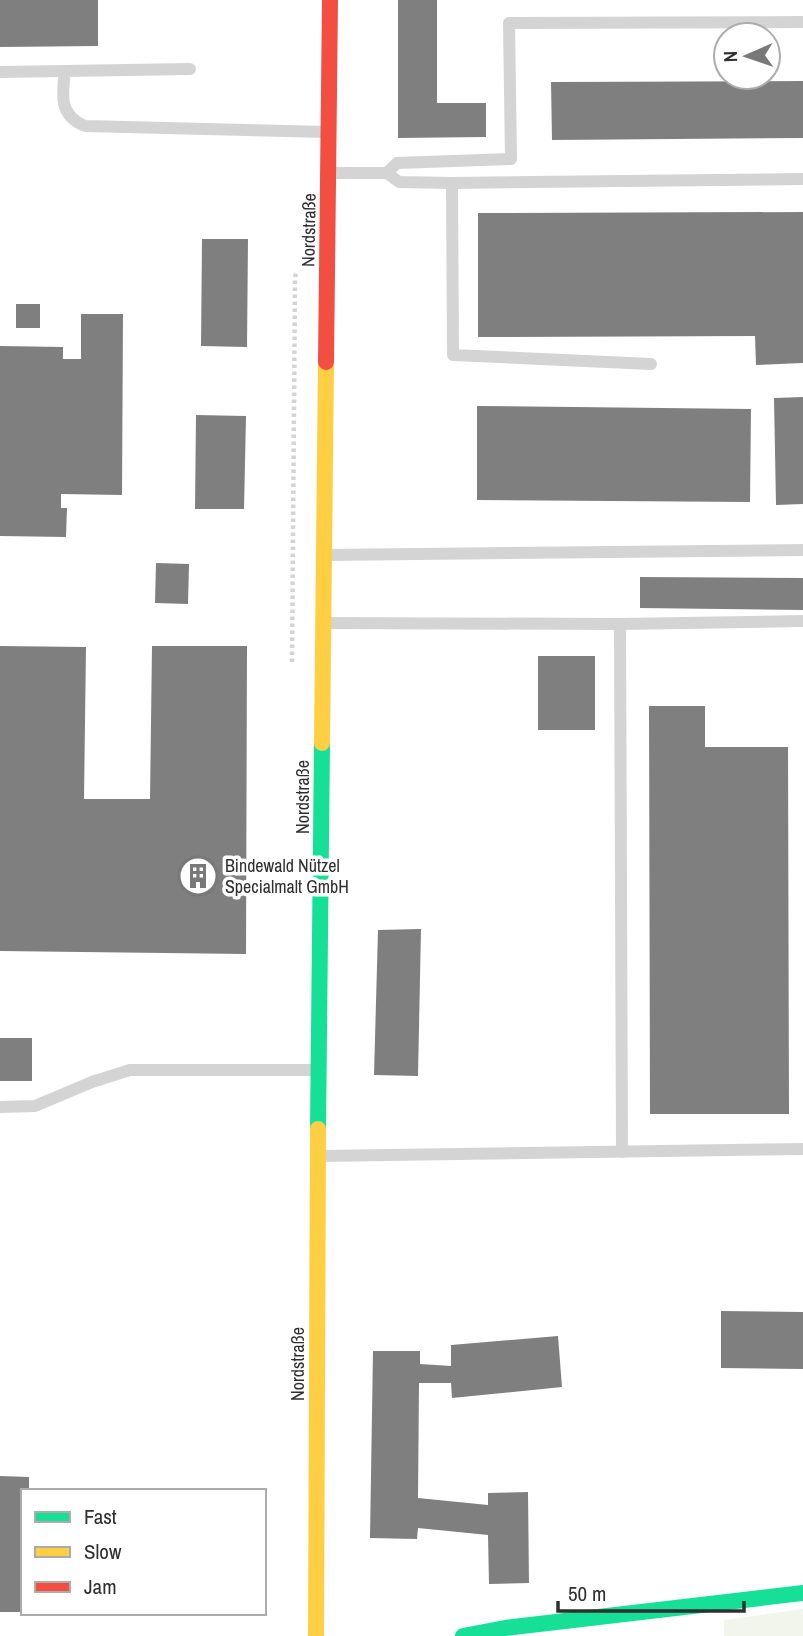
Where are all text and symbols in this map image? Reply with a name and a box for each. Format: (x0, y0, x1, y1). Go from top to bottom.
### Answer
north arrow (712, 21, 782, 91)
text: N (717, 51, 743, 63)
street label: Nordstraße (295, 193, 322, 267)
street label: Nordstraße (290, 760, 315, 834)
place label: Bindewald Nützel Specialmalt GmbH (225, 853, 349, 899)
building icon: Bindewald Nützel Specialmalt GmbH (177, 855, 219, 897)
street label: Nordstraße (285, 1327, 310, 1401)
legend (21, 1489, 266, 1615)
text: Fast (84, 1502, 117, 1531)
text: Slow (84, 1537, 122, 1566)
scale bar (558, 1570, 744, 1614)
text: Jam (84, 1572, 117, 1601)
text: 50 m (568, 1579, 606, 1608)

